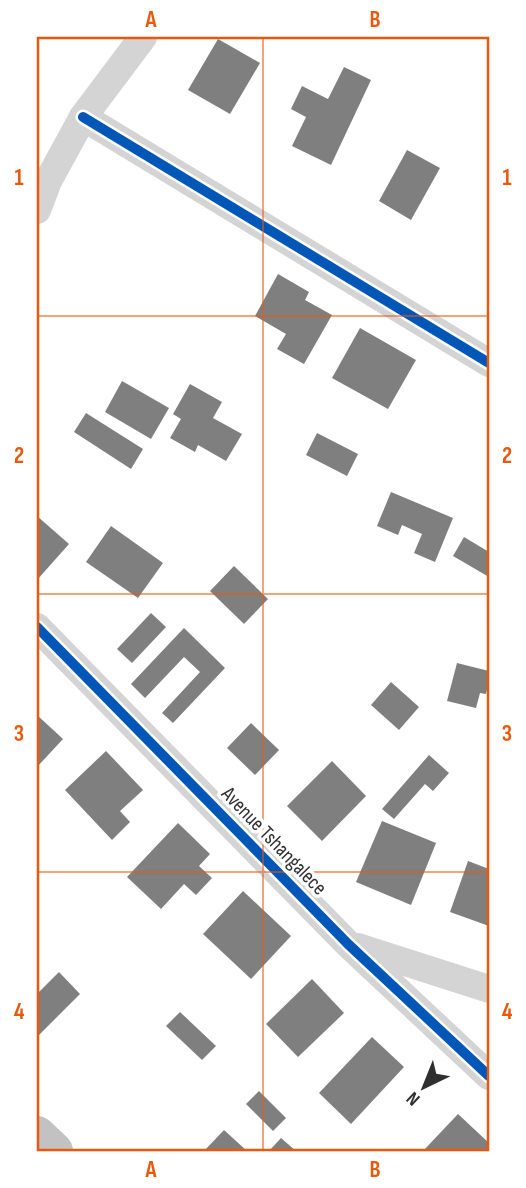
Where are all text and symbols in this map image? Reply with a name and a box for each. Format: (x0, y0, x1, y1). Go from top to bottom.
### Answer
text: A (145, 6, 158, 34)
text: B (370, 6, 381, 34)
text: 1 (14, 164, 24, 192)
text: 1 (502, 164, 512, 192)
text: 2 (14, 442, 24, 470)
text: 2 (502, 442, 512, 470)
text: 3 (14, 720, 24, 748)
text: 3 (502, 720, 512, 748)
street label: Avenue Tshangalece (215, 781, 332, 900)
text: 4 (14, 998, 25, 1026)
text: 4 (502, 998, 513, 1026)
north arrow (390, 1052, 460, 1122)
text: N (402, 1086, 425, 1110)
text: A (145, 1156, 158, 1184)
text: B (370, 1156, 381, 1184)

